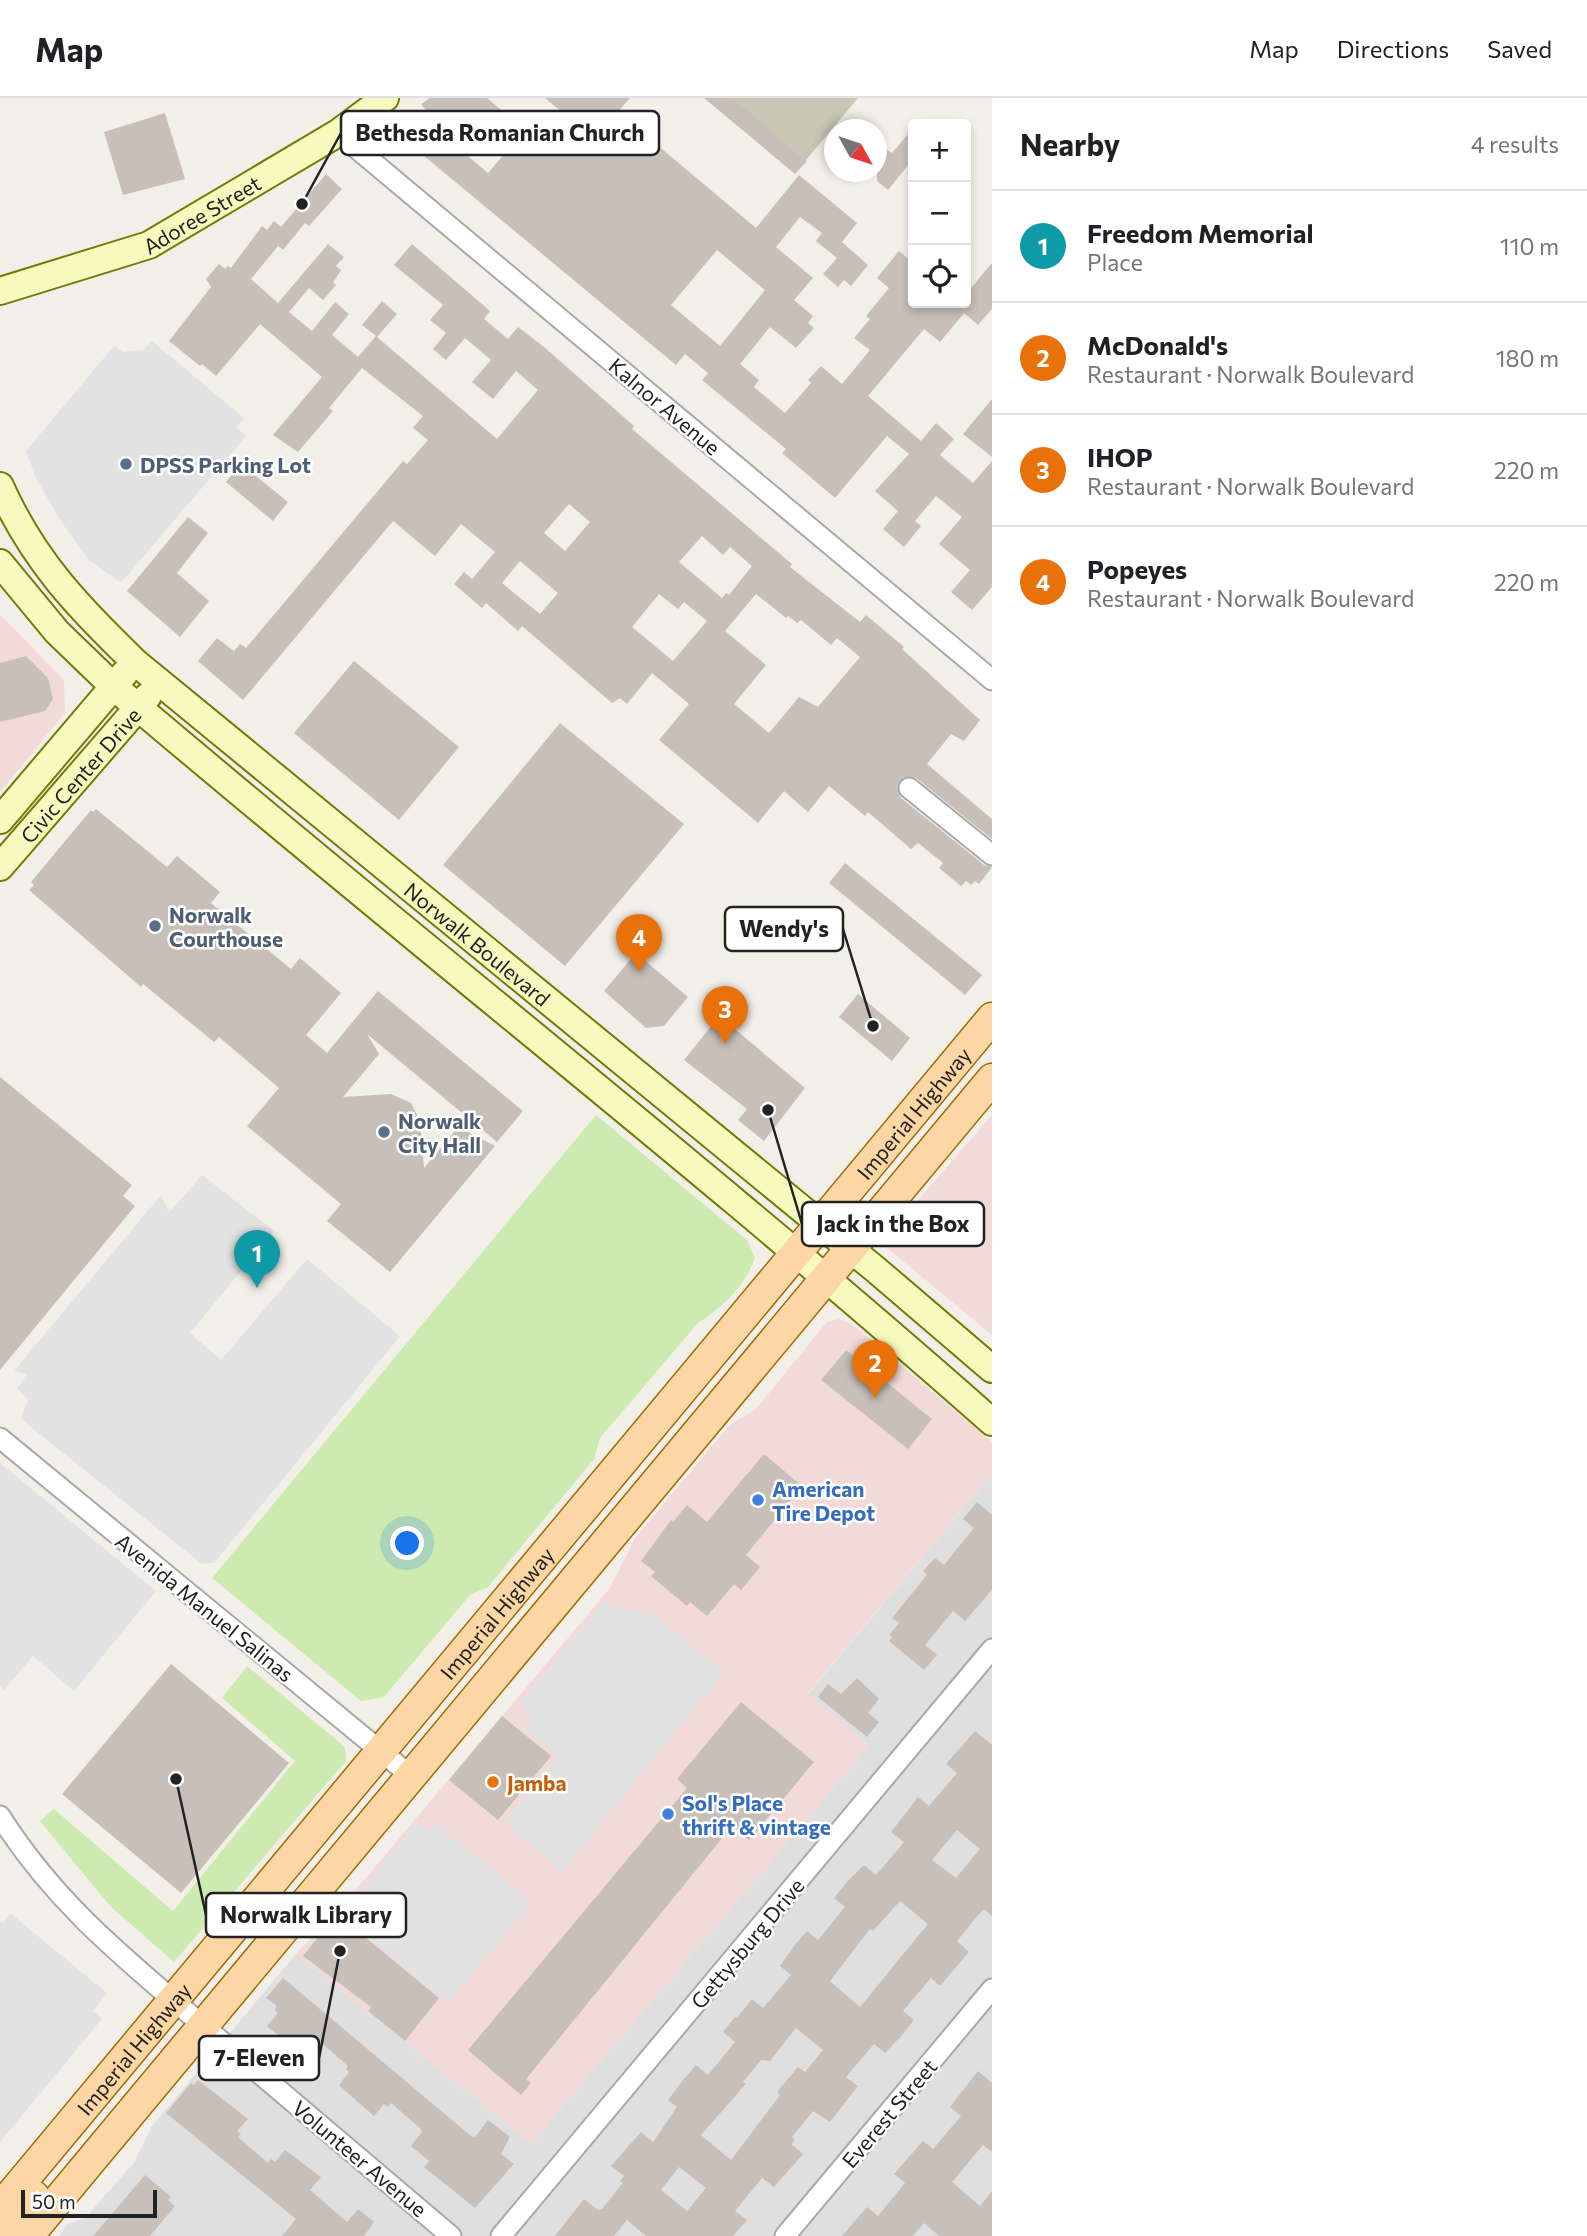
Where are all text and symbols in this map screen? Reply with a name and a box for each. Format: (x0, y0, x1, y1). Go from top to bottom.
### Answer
text: Map (35, 28, 103, 69)
text: Map (1249, 34, 1299, 63)
text: Directions (1337, 34, 1449, 63)
text: Saved (1487, 34, 1552, 63)
callout: Bethesda Romanian Church (341, 111, 659, 155)
text: Bethesda Romanian Church (355, 118, 645, 146)
north arrow (824, 119, 887, 182)
map controls (908, 119, 971, 308)
button: + (908, 119, 971, 182)
text: Nearby (1020, 125, 1120, 162)
text: 4 results (1471, 130, 1559, 158)
street label: Adoree Street (138, 169, 265, 258)
button: − (908, 182, 971, 245)
text: Freedom Memorial (1087, 217, 1314, 248)
text: 1 (1038, 232, 1048, 260)
text: 110 m (1500, 232, 1559, 260)
button: locate (908, 245, 971, 308)
text: Place (1087, 248, 1143, 276)
text: McDonald's (1087, 329, 1228, 360)
text: 2 (1036, 344, 1050, 372)
text: 180 m (1496, 344, 1559, 372)
street label: Kalnor Avenue (604, 352, 726, 460)
text: Restaurant · Norwalk Boulevard (1087, 360, 1414, 388)
text: IHOP (1087, 441, 1153, 472)
place label: DPSS Parking Lot (140, 452, 311, 477)
marker: DPSS Parking Lot (118, 456, 134, 472)
text: 3 (1036, 456, 1050, 484)
text: 220 m (1494, 456, 1559, 484)
text: Restaurant · Norwalk Boulevard (1087, 472, 1414, 500)
text: Popeyes (1087, 553, 1187, 584)
text: 4 (1036, 568, 1050, 596)
text: 220 m (1494, 568, 1559, 596)
text: Restaurant · Norwalk Boulevard (1087, 584, 1414, 612)
street label: Civic Center Drive (15, 702, 145, 847)
street label: Norwalk Boulevard (400, 876, 556, 1010)
place label: Norwalk Courthouse (169, 902, 283, 951)
callout: Wendy's (725, 907, 843, 951)
pin: 4 (616, 914, 662, 972)
text: Wendy's (739, 914, 829, 942)
marker: Norwalk Courthouse (147, 918, 163, 934)
pin: 3 (702, 986, 748, 1044)
street label: Imperial Highway (851, 1041, 975, 1184)
place label: Norwalk City Hall (398, 1108, 481, 1157)
marker: Norwalk City Hall (376, 1124, 392, 1140)
callout: Jack in the Box (802, 1202, 984, 1246)
text: Jack in the Box (816, 1209, 970, 1237)
pin: 1 (234, 1230, 280, 1288)
pin: 2 (852, 1340, 898, 1398)
place label: American Tire Depot (772, 1476, 875, 1525)
marker: American Tire Depot (750, 1492, 766, 1508)
your location (390, 1526, 424, 1560)
street label: Avenida Manuel Salinas (111, 1528, 299, 1686)
street label: Imperial Highway (434, 1541, 559, 1684)
place label: Jamba (507, 1770, 567, 1795)
marker: Jamba (485, 1774, 501, 1790)
place label: Sol's Place thrift & vintage (682, 1790, 831, 1839)
marker: Sol's Place thrift & vintage (660, 1806, 676, 1822)
street label: Gettysburg Drive (685, 1873, 809, 2013)
callout: Norwalk Library (206, 1893, 406, 1937)
text: Norwalk Library (220, 1900, 392, 1928)
street label: Imperial Highway (71, 1977, 196, 2119)
callout: 7-Eleven (199, 2036, 319, 2080)
text: 7-Eleven (213, 2043, 305, 2071)
street label: Everest Street (836, 2054, 942, 2172)
street label: Volunteer Avenue (288, 2095, 432, 2221)
scale bar (21, 2187, 158, 2219)
text: 50 m (32, 2190, 76, 2213)

